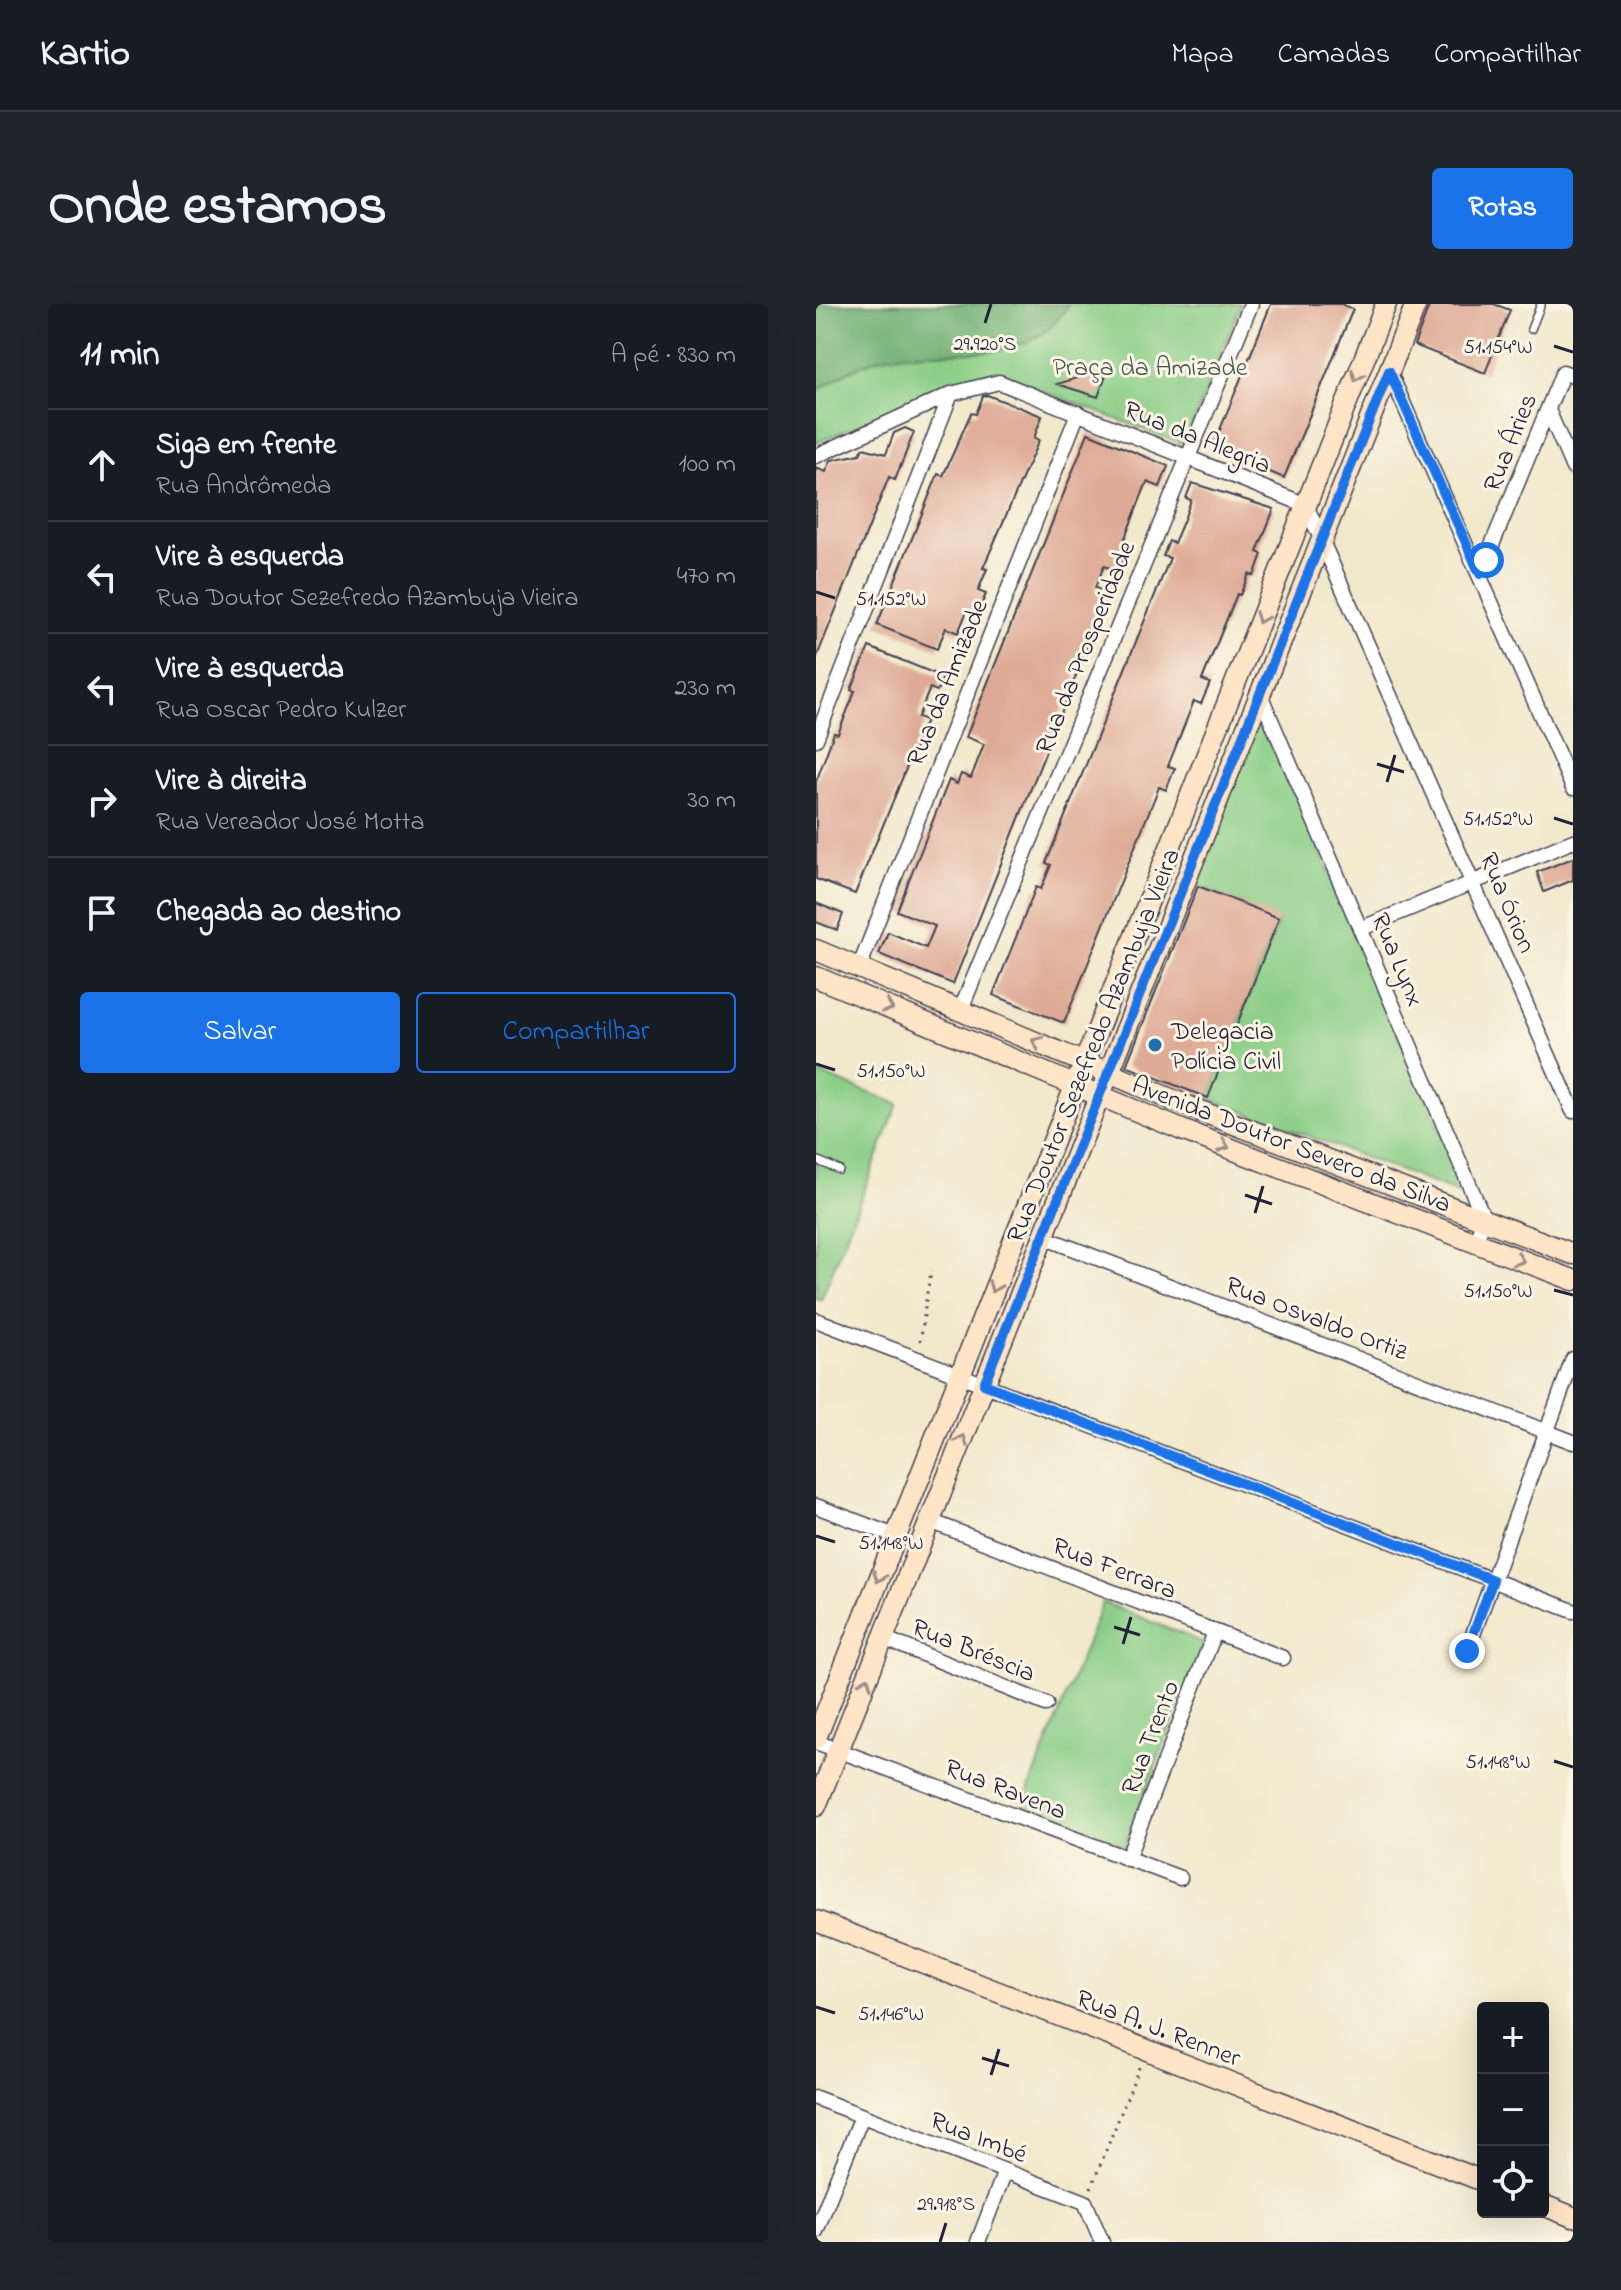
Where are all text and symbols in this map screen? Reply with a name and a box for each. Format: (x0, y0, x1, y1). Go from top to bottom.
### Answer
text: Kartio (40, 27, 130, 83)
text: Mapa (1171, 35, 1234, 76)
text: Camadas (1278, 35, 1390, 76)
text: Compartilhar (1434, 35, 1581, 76)
text: Onde estamos (48, 168, 387, 249)
button: Rotas (1432, 168, 1573, 249)
text: 11 min (80, 331, 159, 381)
text: 29.920°S (954, 331, 1017, 360)
text: 51.154°W (1464, 334, 1532, 363)
text: A pé · 830 m (611, 337, 736, 375)
park label: Praça da Amizade (1053, 350, 1248, 388)
one-way arrow (1350, 368, 1367, 382)
street label: Rua Áries (1475, 388, 1549, 498)
street label: Rua da Alegria (1118, 392, 1276, 486)
text: Siga em frente (156, 424, 336, 468)
icon: ahead (80, 443, 124, 487)
text: 100 m (679, 446, 736, 484)
text: Rua Andrômeda (156, 468, 331, 506)
text: Vire à esquerda (156, 536, 344, 580)
street label: Rua da Prosperidade (1027, 536, 1147, 760)
route start (1468, 542, 1504, 578)
icon: left (80, 555, 124, 599)
text: 470 m (677, 558, 736, 596)
text: Rua Doutor Sezefredo Azambuja Vieira (156, 580, 578, 618)
text: 51.152°W (856, 586, 926, 615)
street label: Rua da Amizade (898, 594, 1000, 772)
one-way arrow (1254, 610, 1271, 624)
text: Vire à esquerda (156, 648, 344, 692)
icon: left (80, 667, 124, 711)
text: 230 m (674, 670, 736, 708)
text: Rua Oscar Pedro Kulzer (156, 692, 406, 730)
text: Vire à direita (156, 760, 307, 804)
icon: right (80, 779, 124, 823)
text: 30 m (687, 782, 736, 820)
text: Rua Vereador José Motta (156, 804, 424, 842)
text: 51.152°W (1463, 806, 1533, 835)
street label: Rua Doutor Sezefredo Azambuja Vieira (998, 843, 1192, 1249)
street label: Rua Órion (1468, 847, 1544, 959)
icon: arrive (80, 891, 124, 935)
text: Chegada ao destino (156, 891, 401, 935)
street label: Rua Lynx (1360, 908, 1433, 1013)
button: Salvar (80, 992, 400, 1073)
button: Compartilhar (416, 992, 736, 1073)
one-way arrow (880, 998, 894, 1014)
place label: Delegacia Polícia Civil (1170, 1014, 1281, 1082)
one-way arrow (1031, 1036, 1045, 1052)
marker: Delegacia Polícia Civil (1146, 1036, 1164, 1054)
text: 51.150°W (856, 1058, 926, 1087)
street label: Avenida Doutor Severo da Silva (1126, 1067, 1456, 1224)
one-way arrow (1216, 1136, 1230, 1153)
one-way arrow (1511, 1250, 1525, 1266)
street label: Rua Osvaldo Ortiz (1219, 1268, 1413, 1372)
text: 51.150°W (1463, 1278, 1533, 1307)
one-way arrow (987, 1279, 1004, 1293)
one-way arrow (952, 1434, 969, 1448)
street label: Rua Ferrara (1046, 1529, 1182, 1611)
text: 51.148°W (859, 1530, 923, 1559)
one-way arrow (872, 1569, 889, 1583)
street label: Rua Bréscia (905, 1610, 1040, 1694)
route end (1449, 1633, 1485, 1669)
one-way arrow (856, 1676, 872, 1690)
street label: Rua Trento (1113, 1676, 1191, 1801)
text: 51.148°W (1466, 1749, 1530, 1778)
street label: Rua Ravena (939, 1750, 1071, 1831)
street label: Rua A. J. Renner (1070, 1981, 1247, 2079)
text: 51.146°W (858, 2001, 924, 2030)
map controls (1477, 2002, 1549, 2218)
button: + (1477, 2002, 1549, 2074)
button: − (1477, 2074, 1549, 2146)
street label: Rua Imbé (924, 2103, 1032, 2175)
button: locate (1477, 2146, 1549, 2218)
text: 29.918°S (917, 2191, 975, 2220)

